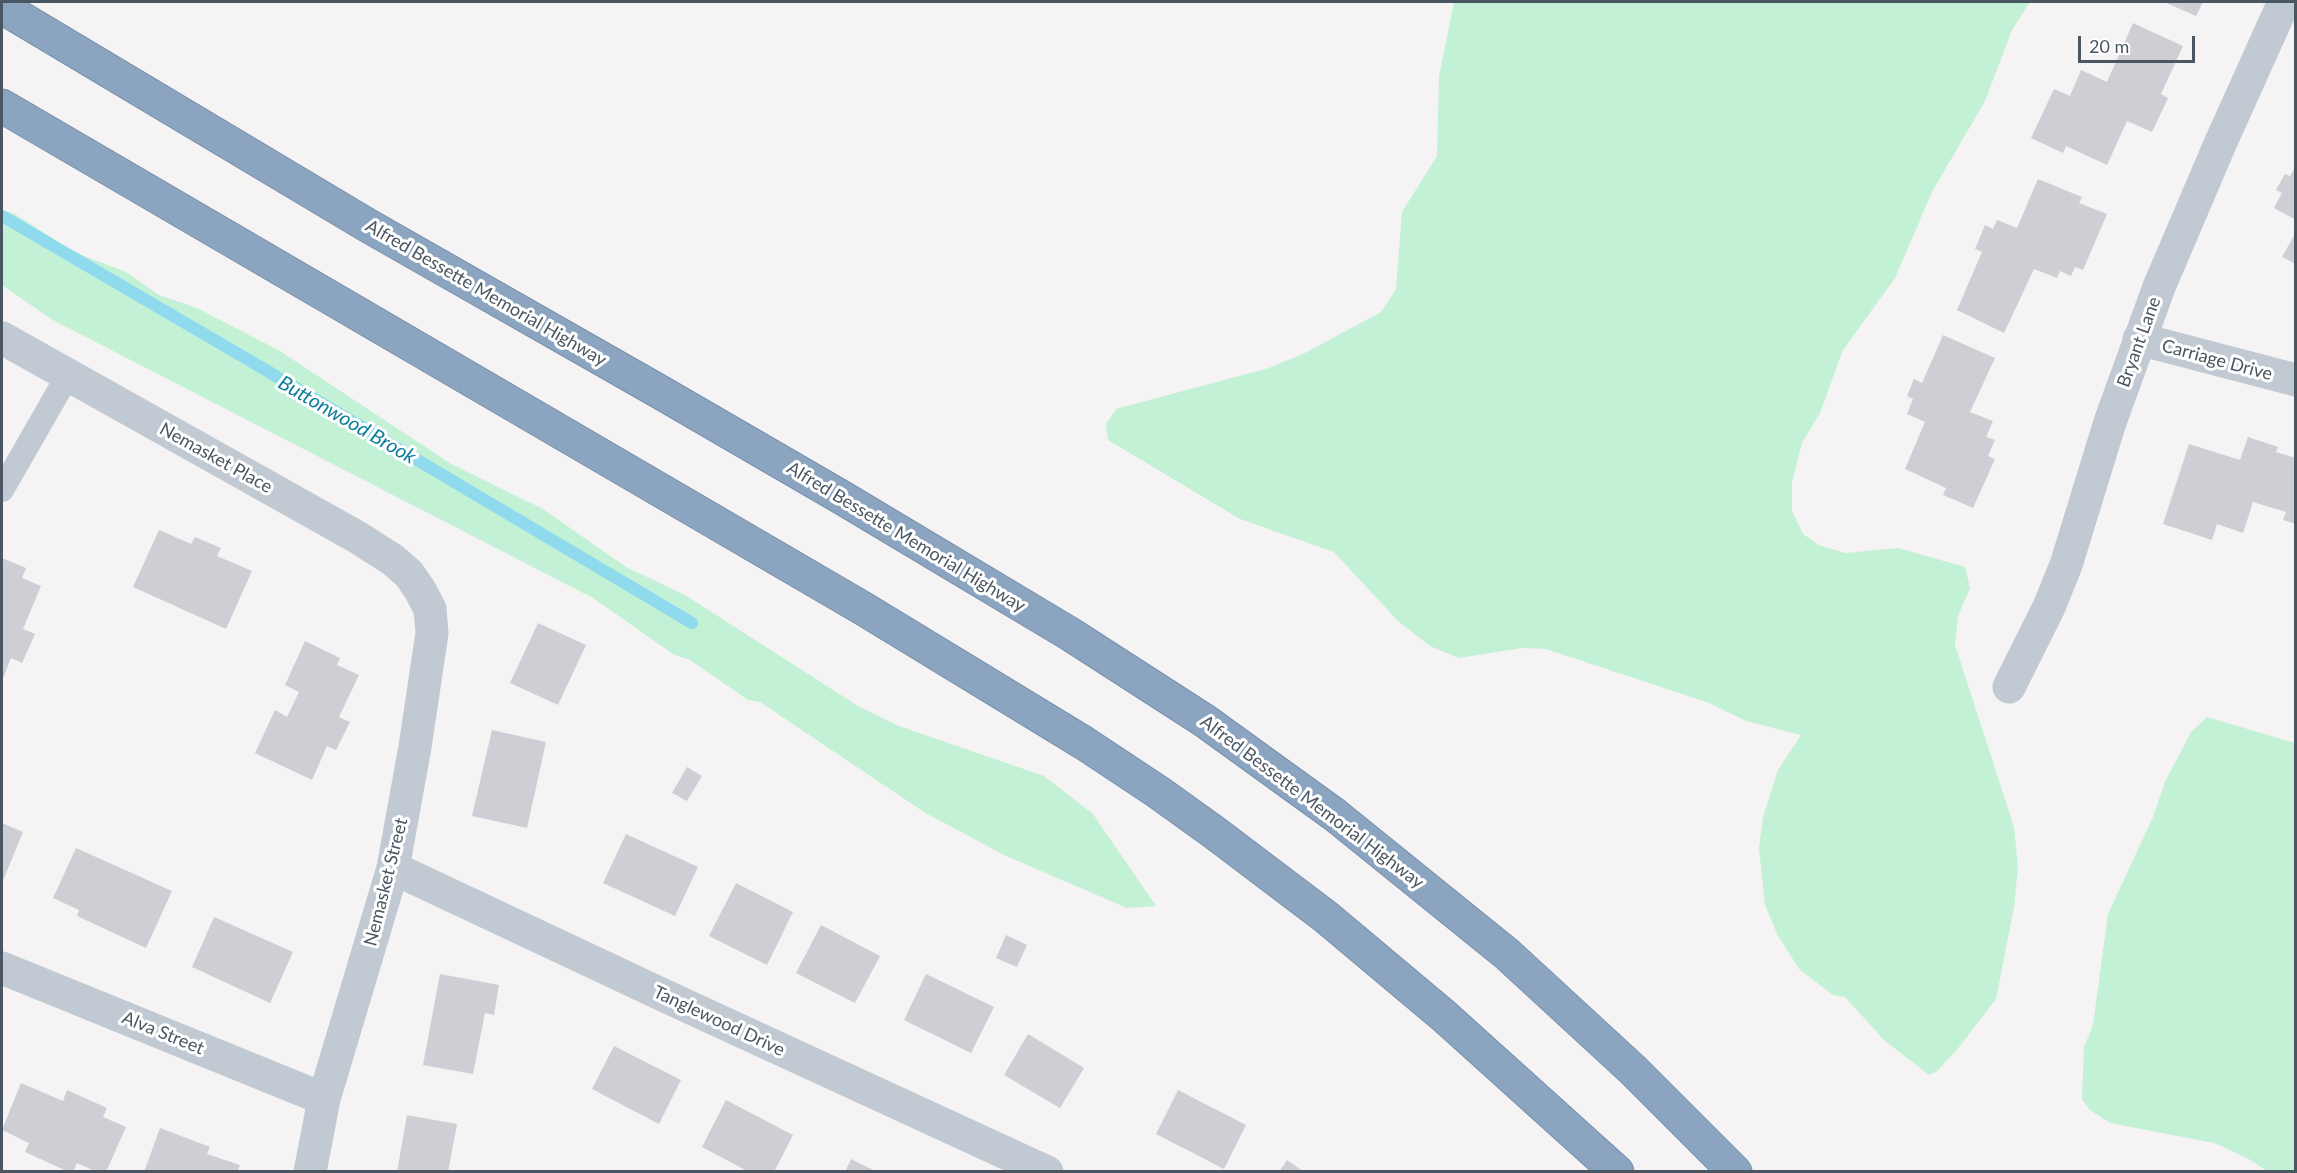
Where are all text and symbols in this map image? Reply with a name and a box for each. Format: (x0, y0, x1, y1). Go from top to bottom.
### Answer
scale bar (2081, 24, 2198, 62)
text: 20 m (2089, 35, 2129, 57)
street label: Alfred Bessette Memorial Highway (362, 215, 610, 371)
street label: Bryant Lane (2113, 294, 2165, 390)
street label: Carriage Drive (2159, 335, 2275, 385)
water label: Buttonwood Brook (274, 371, 420, 469)
street label: Nemasket Place (156, 418, 276, 498)
street label: Alfred Bessette Memorial Highway (783, 457, 1029, 617)
street label: Alfred Bessette Memorial Highway (1196, 711, 1428, 893)
street label: Nemasket Street (360, 816, 412, 948)
street label: Tanglewood Drive (650, 981, 788, 1061)
street label: Alva Street (119, 1007, 207, 1059)

